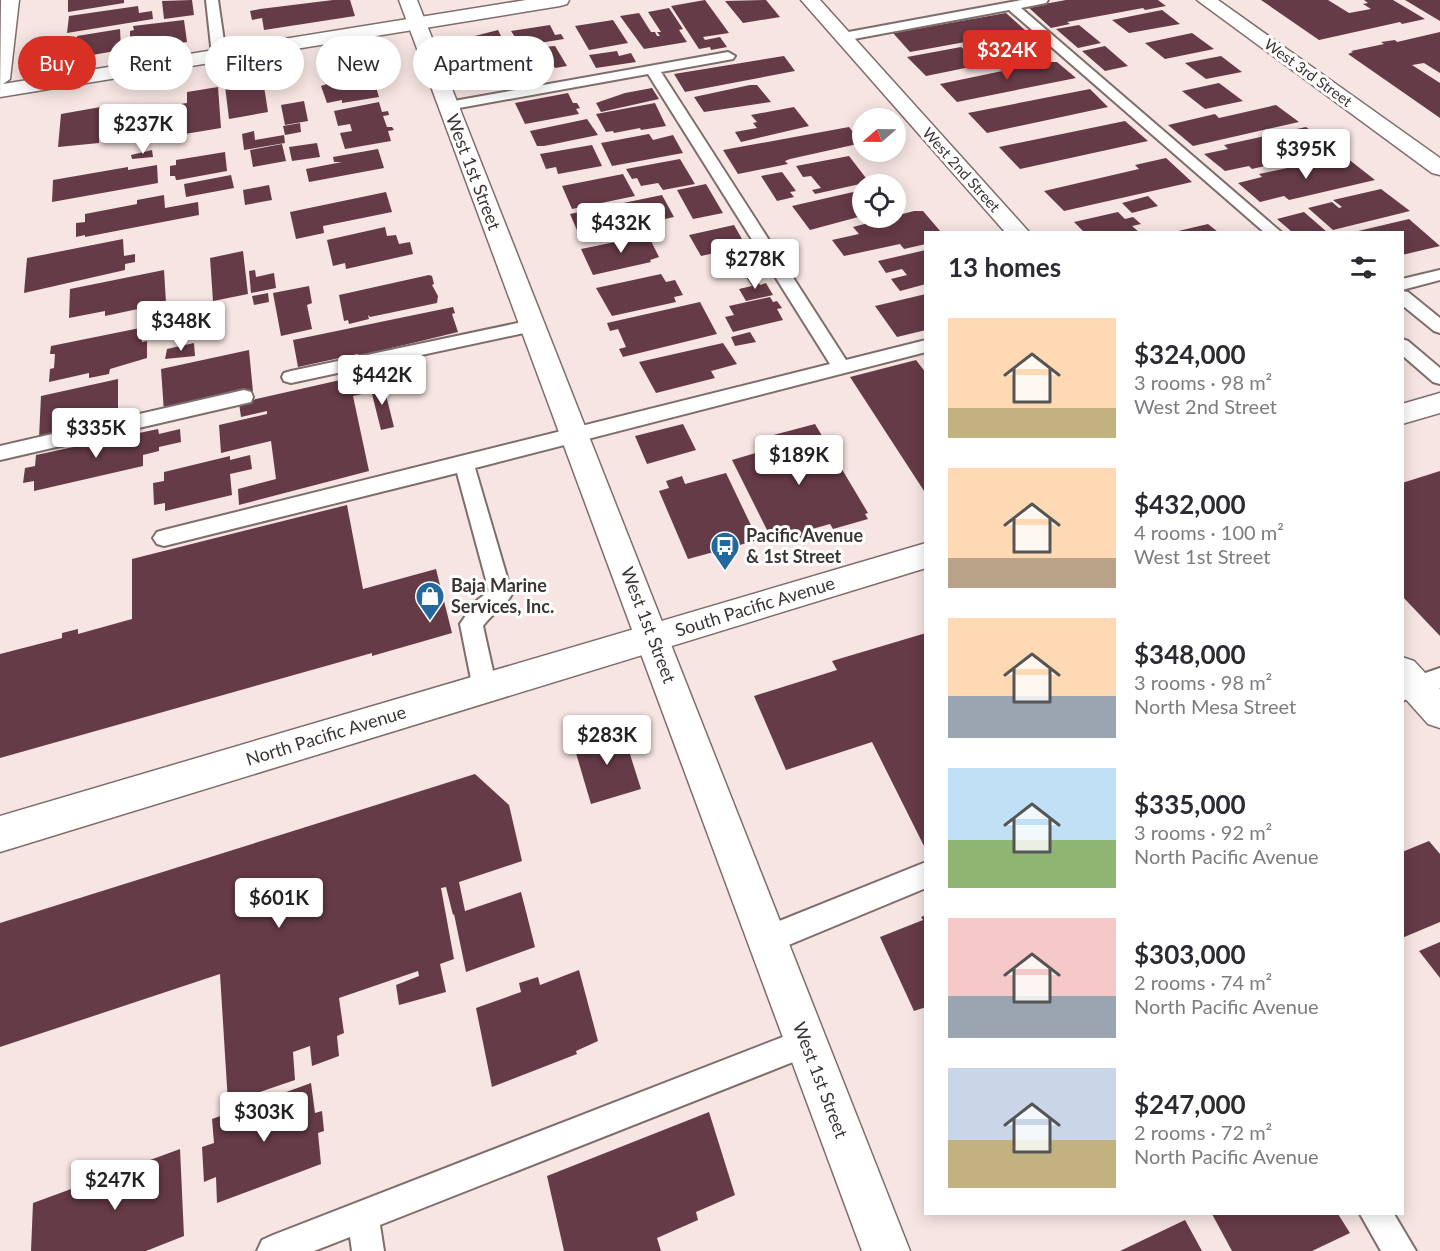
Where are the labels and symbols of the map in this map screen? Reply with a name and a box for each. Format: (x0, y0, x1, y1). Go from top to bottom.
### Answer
pin: $324K (965, 30, 1049, 81)
street label: West 3rd Street (1261, 34, 1356, 110)
pin: $237K (101, 104, 185, 155)
north arrow (852, 108, 906, 162)
street label: West 1st Street (442, 110, 506, 233)
street label: West 2nd Street (919, 124, 1005, 216)
pin: $395K (1264, 129, 1348, 180)
pin: $432K (579, 203, 663, 254)
pin: $278K (713, 239, 797, 290)
pin: $348K (139, 301, 223, 352)
pin: $442K (340, 355, 424, 406)
pin: $335K (54, 408, 138, 459)
pin: $189K (757, 435, 841, 486)
place label: Pacific Avenue & 1st Street (746, 524, 863, 567)
bus stop icon: Pacific Avenue & 1st Street (709, 530, 741, 572)
street label: West 1st Street (617, 563, 681, 686)
street label: South Pacific Avenue (672, 571, 837, 641)
place label: Baja Marine Services, Inc. (451, 574, 554, 617)
shop icon: Baja Marine Services, Inc. (414, 580, 446, 622)
street label: North Pacific Avenue (243, 700, 408, 770)
pin: $283K (565, 715, 649, 766)
pin: $601K (237, 878, 321, 929)
street label: West 1st Street (789, 1018, 853, 1141)
pin: $303K (222, 1092, 306, 1143)
pin: $247K (73, 1160, 157, 1211)

